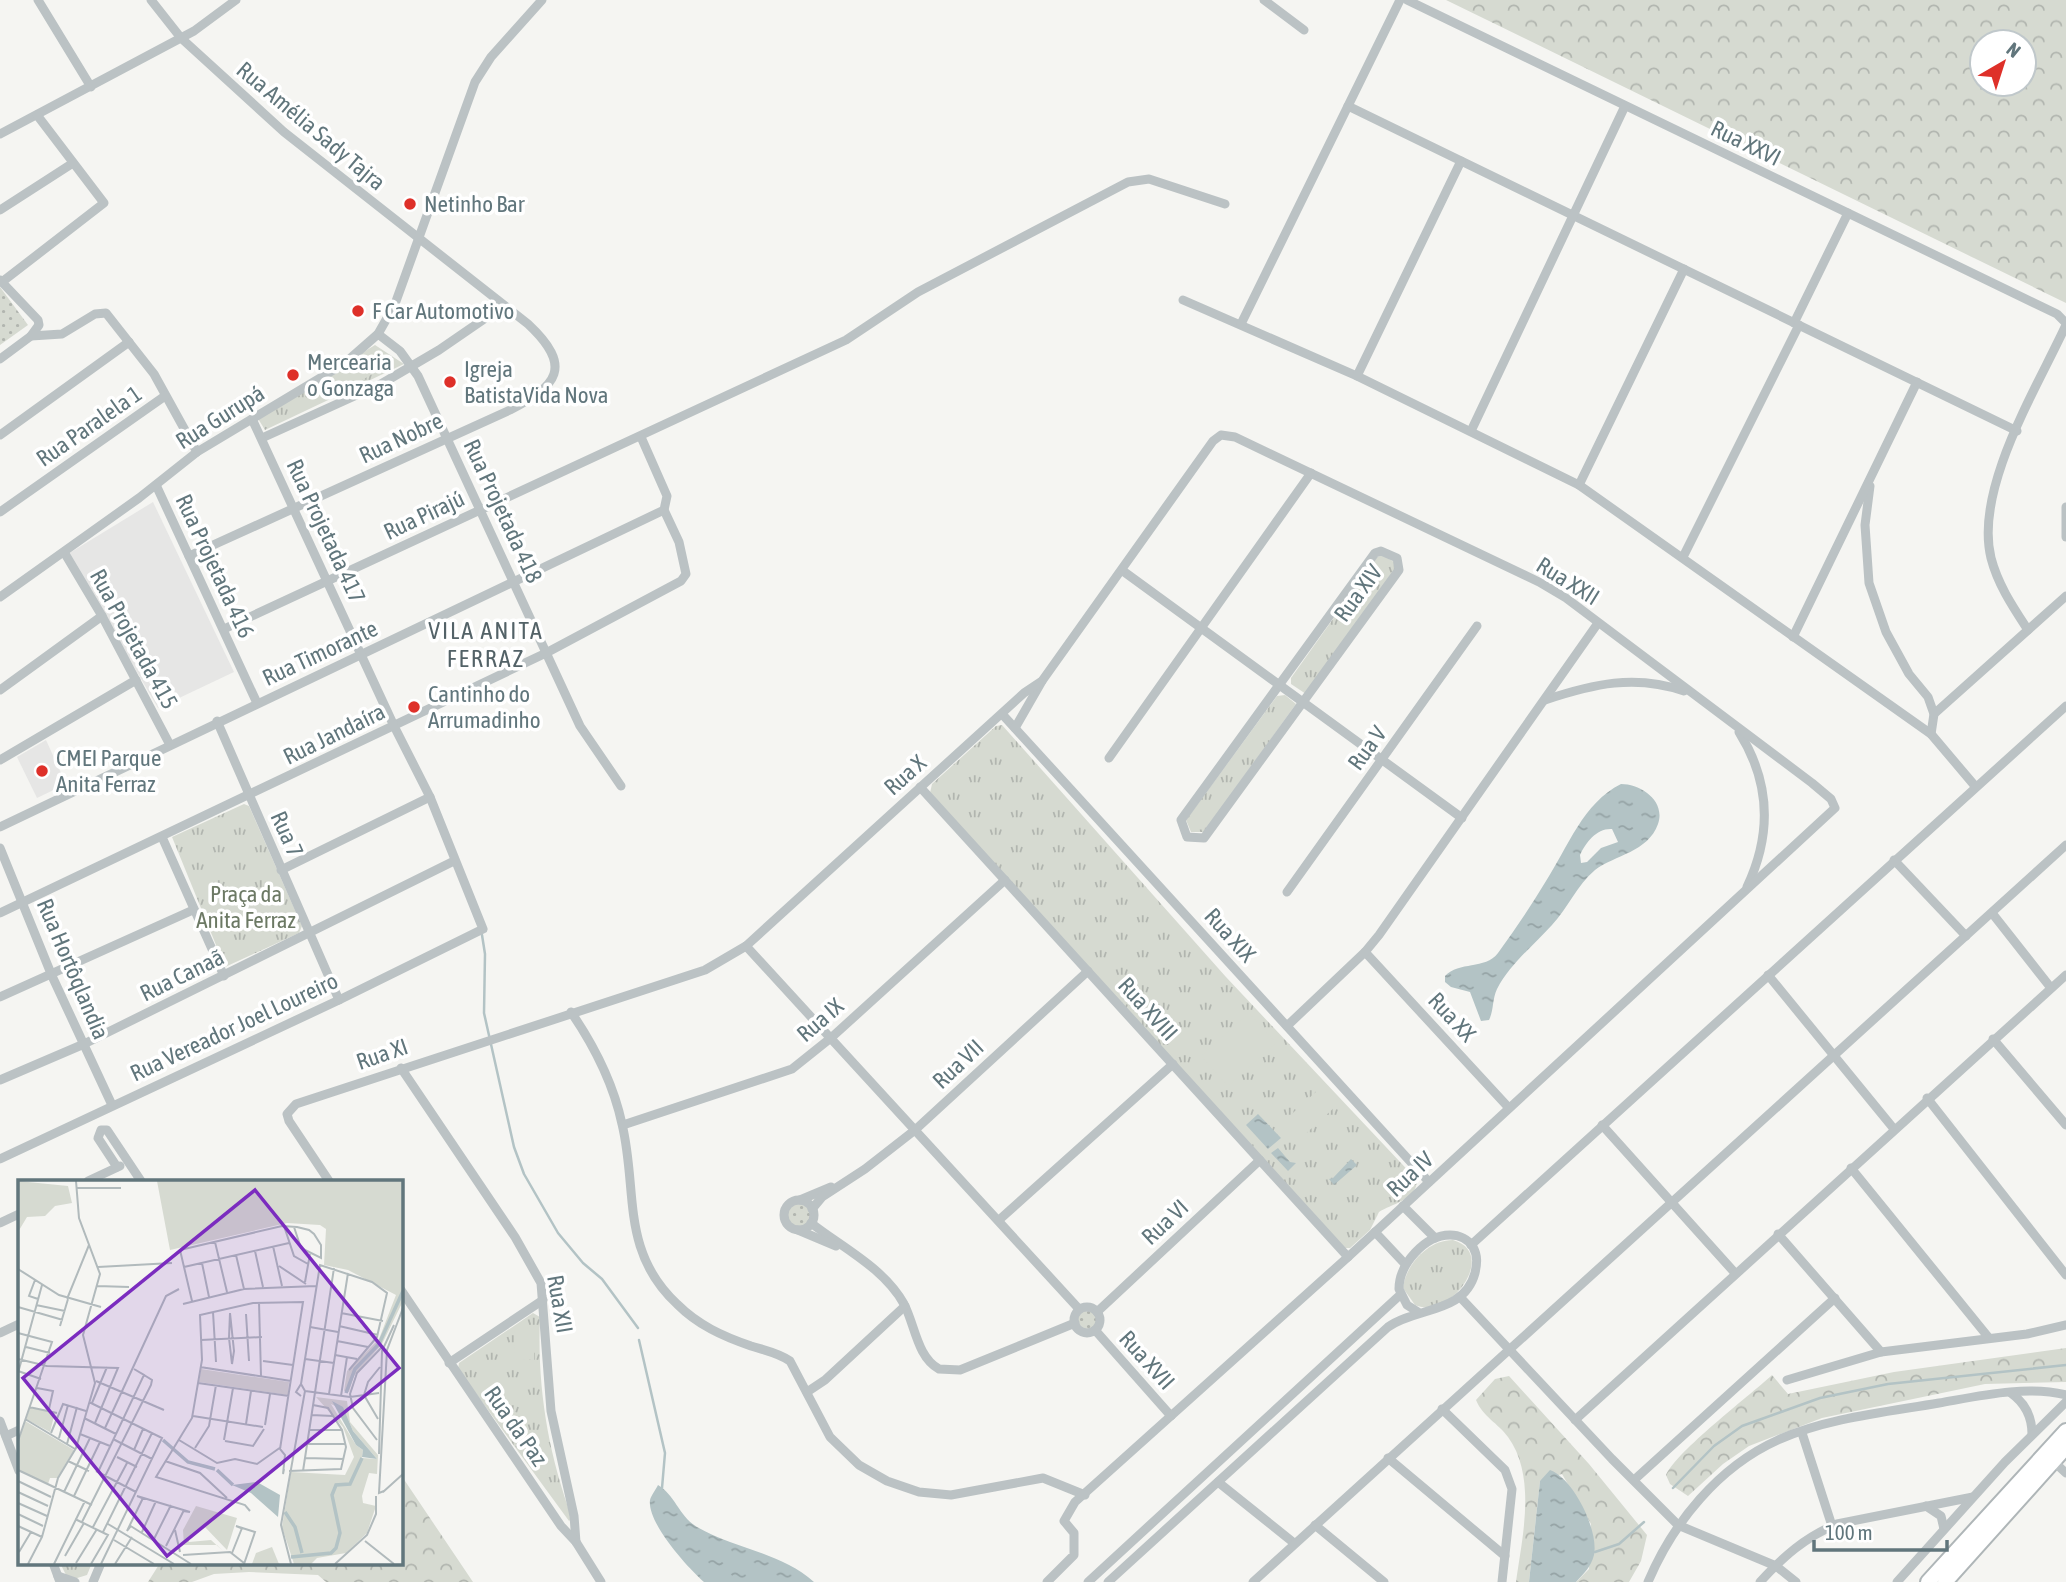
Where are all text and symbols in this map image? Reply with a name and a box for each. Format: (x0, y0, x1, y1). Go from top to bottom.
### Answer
north arrow (1968, 28, 2038, 98)
text: N (2002, 38, 2025, 62)
street label: Rua Amélia Sady Tajra (232, 56, 390, 196)
street label: Rua XXVI (1707, 115, 1785, 171)
place label: Netinho Bar (424, 191, 526, 217)
marker: Netinho Bar (402, 196, 418, 212)
place label: F Car Automotivo (372, 298, 514, 324)
marker: F Car Automotivo (350, 303, 366, 319)
place label: Mercearia o Gonzaga (307, 349, 394, 401)
place label: Igreja BatistaVida Nova (464, 356, 608, 408)
marker: Mercearia o Gonzaga (285, 367, 301, 383)
marker: Igreja BatistaVida Nova (442, 374, 458, 390)
street label: Rua Paralela 1 (32, 380, 146, 472)
street label: Rua Gurupá (171, 380, 269, 454)
street label: Rua Nobre (355, 407, 447, 469)
street label: Rua Projetada 418 (458, 435, 548, 587)
street label: Rua Projetada 417 (281, 455, 371, 607)
street label: Rua Pirajú (380, 485, 468, 545)
street label: Rua Projetada 416 (170, 490, 260, 642)
street label: Rua XXII (1532, 552, 1604, 610)
street label: Rua XIV (1329, 559, 1388, 627)
street label: Rua Projetada 415 (85, 565, 183, 713)
street label: Rua Timorante (258, 615, 382, 691)
district label: VILA ANITA FERRAZ (428, 617, 544, 672)
place label: Cantinho do Arrumadinho (428, 681, 541, 733)
street label: Rua Jandaíra (279, 698, 389, 770)
marker: Cantinho do Arrumadinho (406, 699, 422, 715)
street label: Rua V (1342, 720, 1392, 775)
place label: CMEI Parque Anita Ferraz (56, 745, 161, 797)
street label: Rua X (879, 749, 932, 800)
marker: CMEI Parque Anita Ferraz (34, 763, 50, 779)
street label: Rua 7 (266, 807, 308, 861)
park label: Praça da Anita Ferraz (196, 881, 296, 933)
street label: Rua Hortôqlandia (32, 895, 114, 1043)
street label: Rua XIX (1199, 903, 1261, 968)
street label: Rua Canaã (136, 944, 228, 1006)
street label: Rua Vereador Joel Loureiro (126, 967, 342, 1087)
street label: Rua XVIII (1113, 972, 1183, 1046)
street label: Rua XX (1423, 987, 1481, 1047)
street label: Rua IX (792, 992, 849, 1047)
street label: Rua XI (353, 1033, 411, 1075)
street label: Rua VII (927, 1034, 989, 1094)
street label: Rua IV (1382, 1146, 1439, 1202)
inset map (18, 1180, 402, 1564)
street label: Rua VI (1137, 1194, 1193, 1250)
street label: Rua XII (542, 1273, 578, 1335)
street label: Rua XVII (1114, 1325, 1180, 1395)
street label: Rua da Paz (479, 1381, 553, 1471)
scale bar (1814, 1508, 1947, 1552)
text: 100 m (1825, 1520, 1873, 1544)

